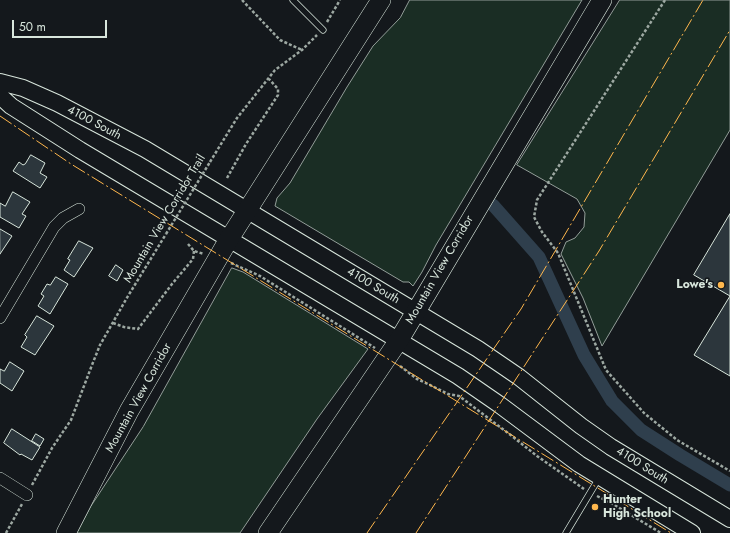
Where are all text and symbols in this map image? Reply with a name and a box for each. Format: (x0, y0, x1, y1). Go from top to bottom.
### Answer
scale bar (14, 12, 109, 38)
text: 50 m (19, 18, 46, 36)
street label: 4100 South (65, 103, 123, 143)
street label: Mountain View Corridor Trail (121, 152, 209, 286)
street label: Mountain View Corridor (403, 213, 477, 327)
street label: 4100 South (344, 265, 402, 307)
place label: Lowe's (676, 278, 713, 292)
marker: Lowe's (716, 280, 726, 290)
street label: Mountain View Corridor (103, 341, 175, 455)
street label: 4100 South (613, 444, 671, 488)
place label: Hunter High School (603, 493, 671, 521)
marker: Hunter High School (590, 502, 600, 512)

